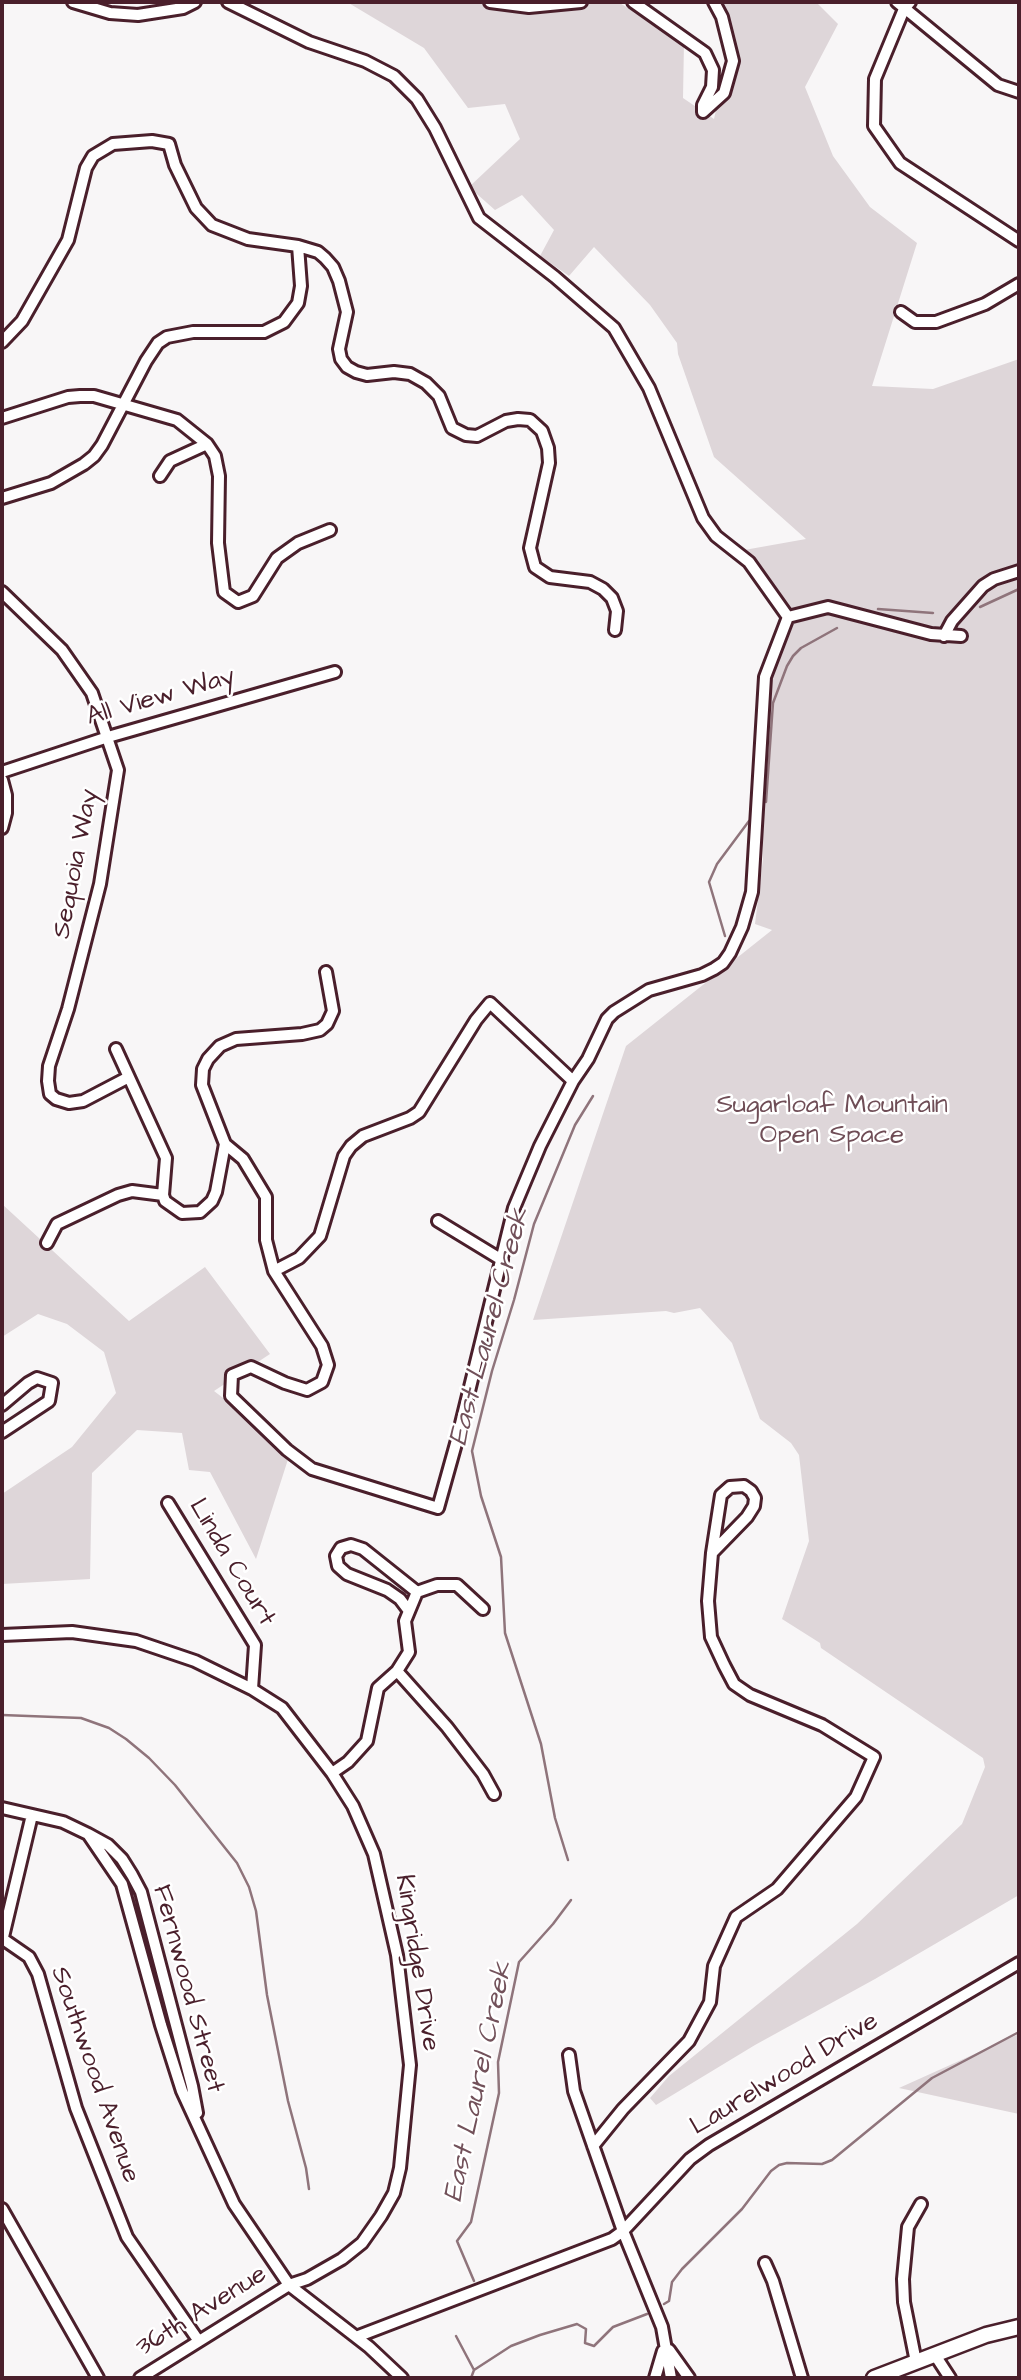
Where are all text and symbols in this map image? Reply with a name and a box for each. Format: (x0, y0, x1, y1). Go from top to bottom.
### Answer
street label: All View Way (83, 662, 239, 734)
street label: Sequoia Way (47, 787, 107, 941)
park label: Sugarloaf Mountain Open Space (716, 1091, 948, 1152)
water label: East Laurel Creek (443, 1205, 539, 1449)
street label: Linda Court (181, 1494, 281, 1632)
street label: Kingridge Drive (387, 1873, 445, 2053)
street label: Fernwood Street (144, 1882, 230, 2096)
water label: East Laurel Creek (438, 1959, 522, 2205)
street label: Southwood Avenue (42, 1963, 146, 2187)
street label: Laurelwood Drive (685, 2007, 885, 2143)
street label: 36th Avenue (131, 2260, 273, 2364)

